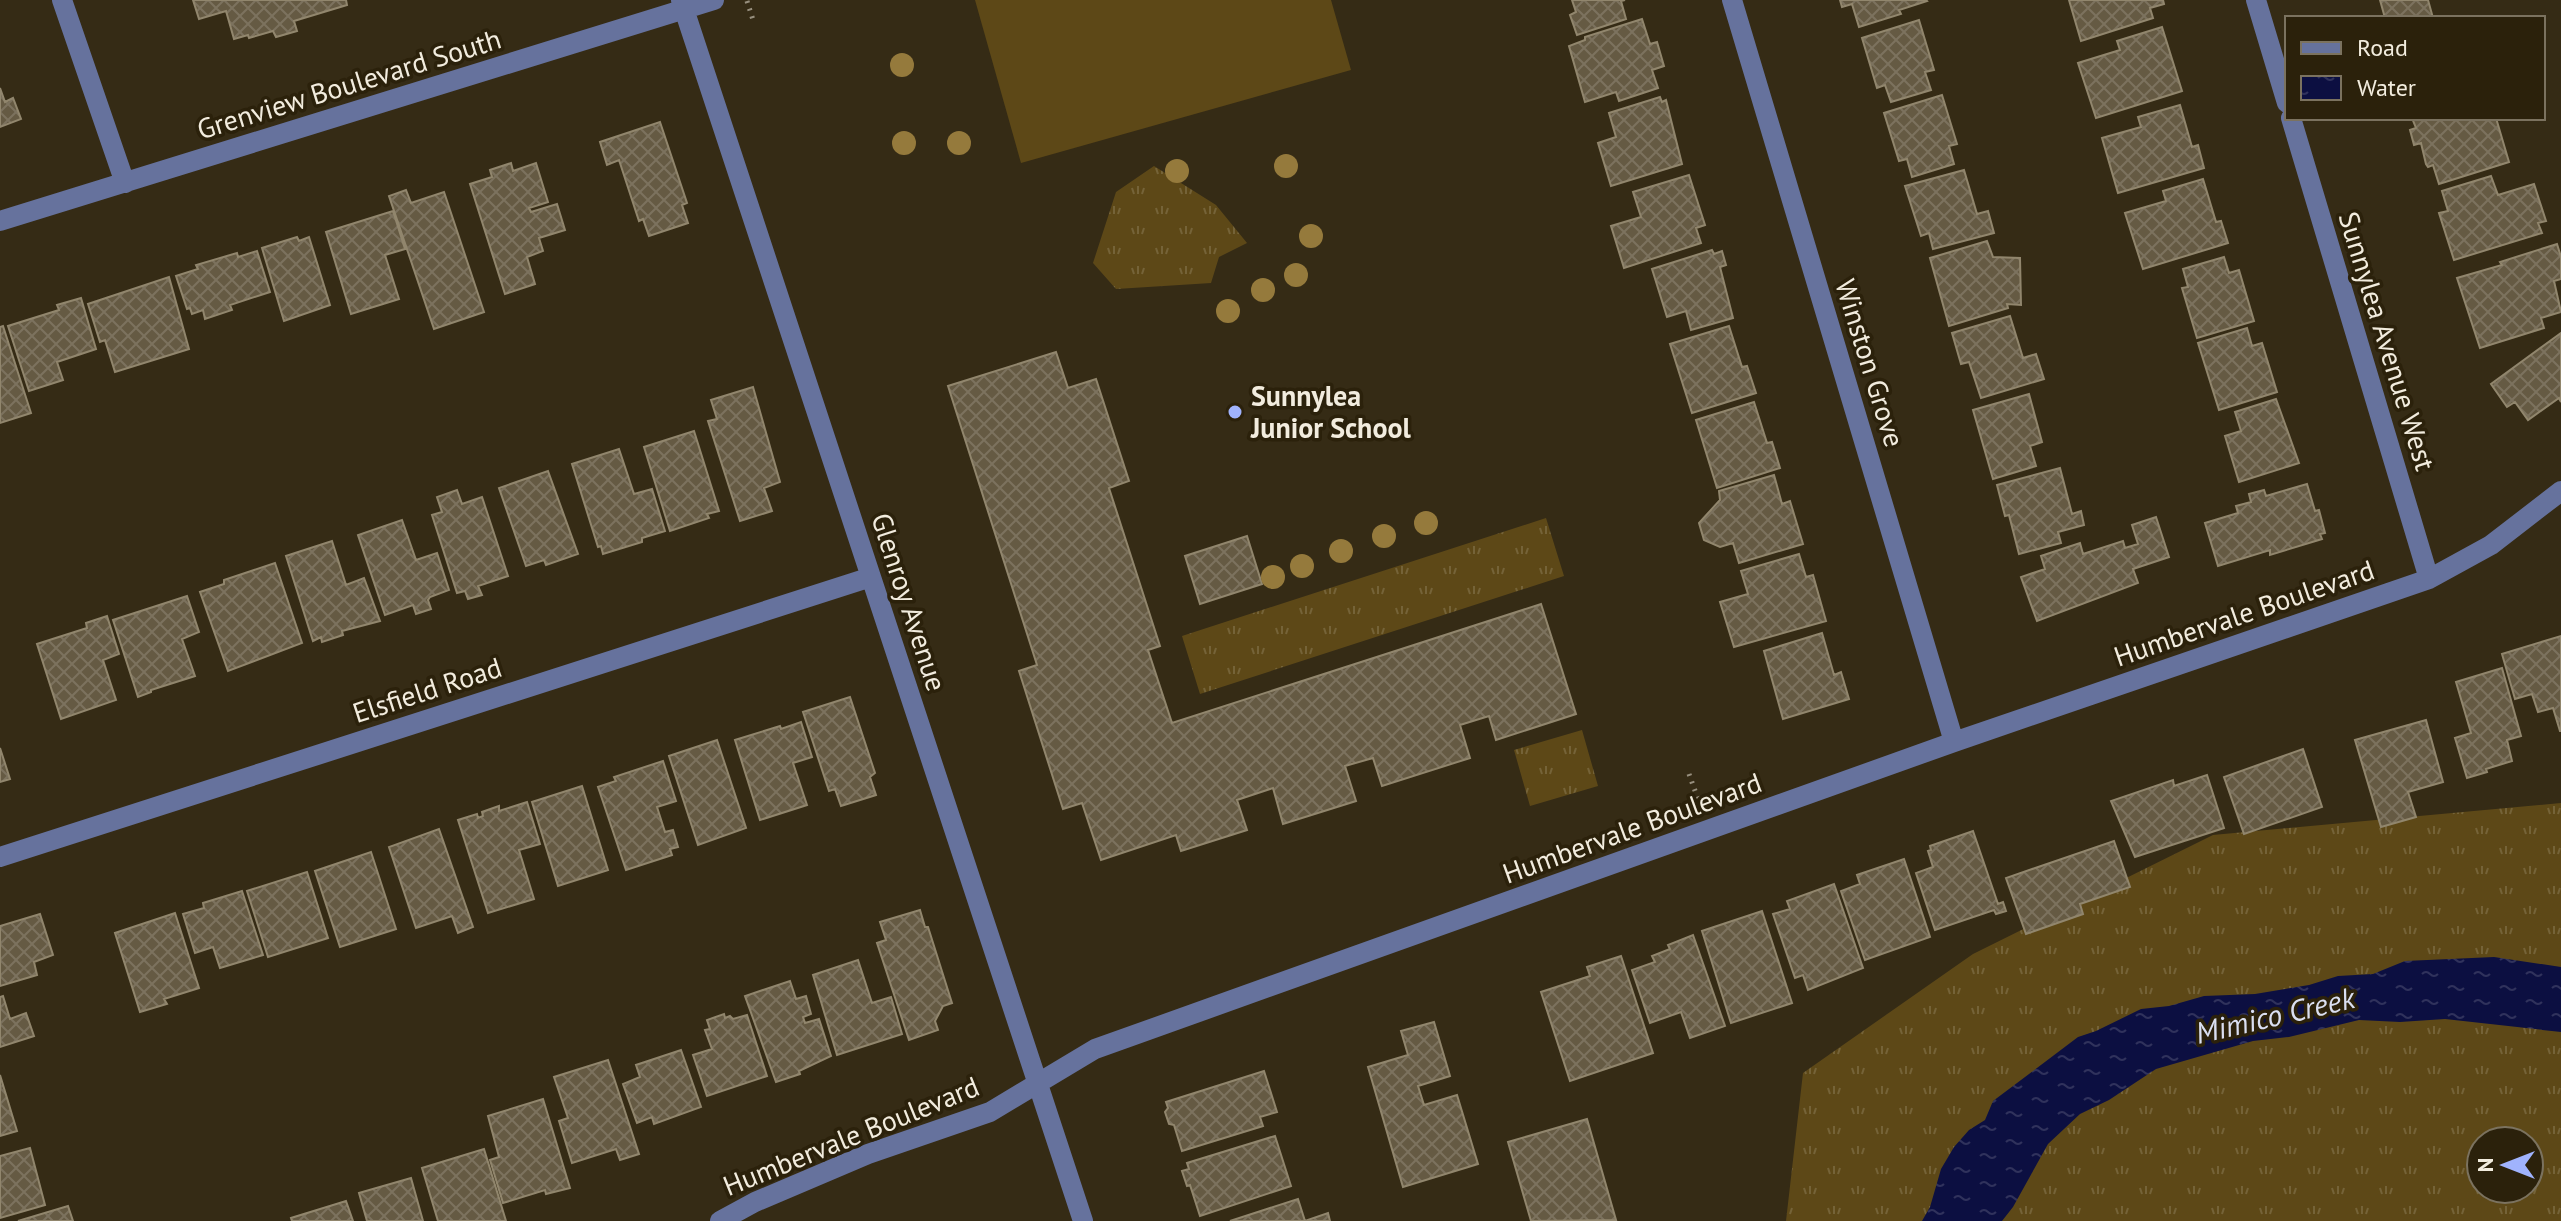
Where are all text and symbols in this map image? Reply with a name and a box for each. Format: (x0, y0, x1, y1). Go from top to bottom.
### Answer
legend (2285, 16, 2545, 120)
street label: Grenview Boulevard South (192, 20, 505, 147)
text: Road (2357, 32, 2408, 63)
text: Water (2357, 72, 2416, 103)
street label: Sunnylea Avenue West (2331, 207, 2445, 475)
street label: Winston Grove (1827, 274, 1914, 451)
place label: Sunnylea Junior School (1250, 377, 1411, 446)
marker: Sunnylea Junior School (1226, 403, 1244, 421)
street label: Glenroy Avenue (863, 508, 956, 696)
street label: Humbervale Boulevard (2109, 551, 2379, 674)
street label: Elsfield Road (348, 648, 506, 731)
street label: Humbervale Boulevard (1497, 763, 1766, 892)
water label: Mimico Creek (2191, 977, 2360, 1052)
street label: Humbervale Boulevard (717, 1067, 984, 1204)
north arrow (2465, 1125, 2545, 1205)
text: N (2471, 1158, 2499, 1172)

